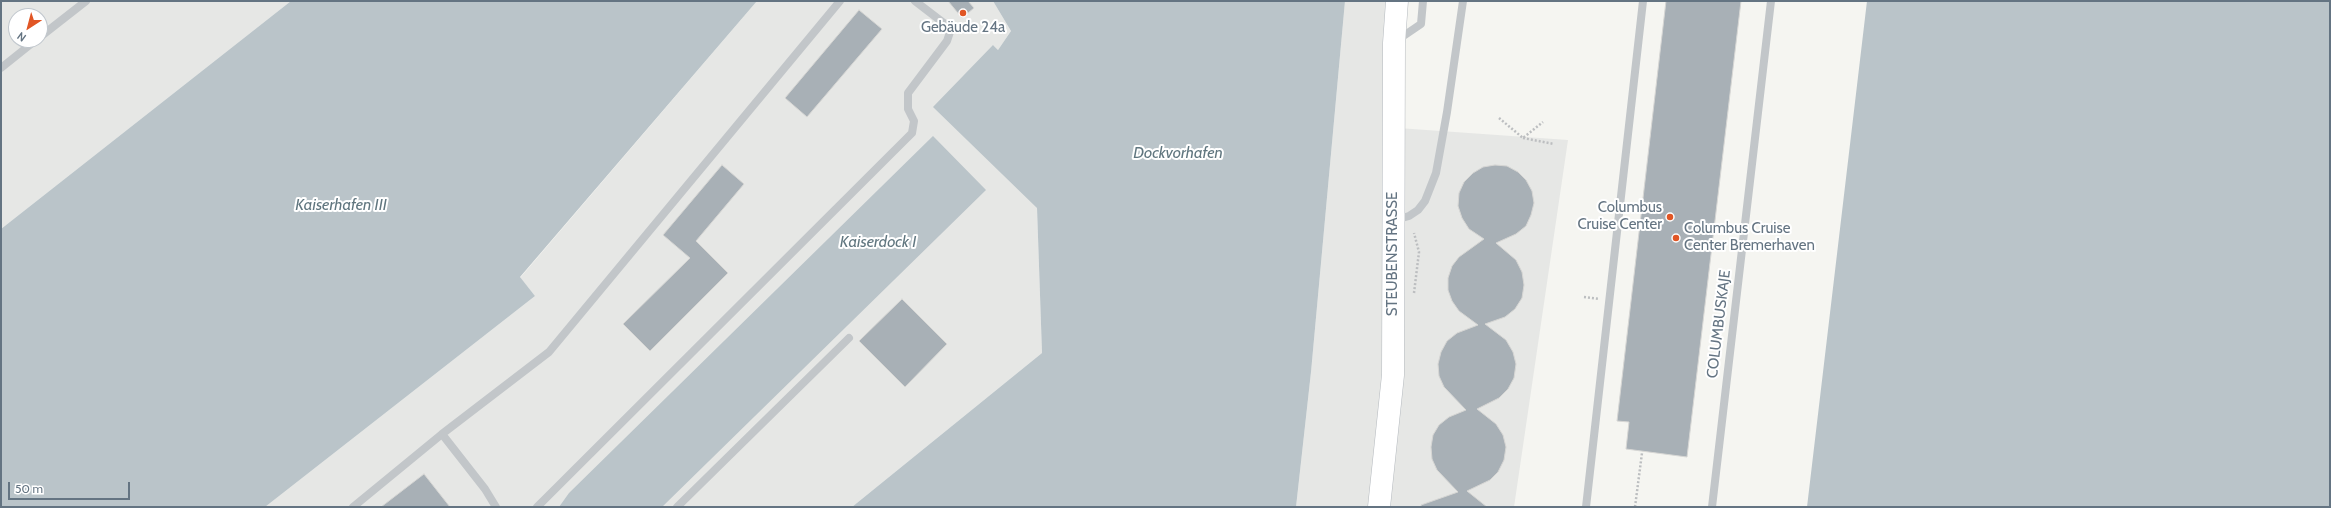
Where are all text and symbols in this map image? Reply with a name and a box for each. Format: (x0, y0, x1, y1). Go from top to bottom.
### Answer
north arrow (8, 8, 48, 48)
marker: Gebäude 24a (958, 8, 968, 18)
place label: Gebäude 24a (921, 19, 1005, 37)
text: N (14, 29, 29, 45)
water label: Dockvorhafen (1133, 143, 1223, 163)
street label: STEUBENSTRASSE (1384, 192, 1402, 316)
water label: Kaiserhafen III (295, 195, 387, 215)
place label: Columbus Cruise Center (1577, 199, 1662, 234)
marker: Columbus Cruise Center (1665, 212, 1675, 222)
place label: Columbus Cruise Center Bremerhaven (1684, 220, 1815, 255)
water label: Kaiserdock I (840, 232, 916, 252)
marker: Columbus Cruise Center Bremerhaven (1671, 233, 1681, 243)
street label: COLUMBUSKAJE (1703, 269, 1735, 379)
scale bar (10, 474, 132, 500)
text: 50 m (15, 481, 43, 496)

